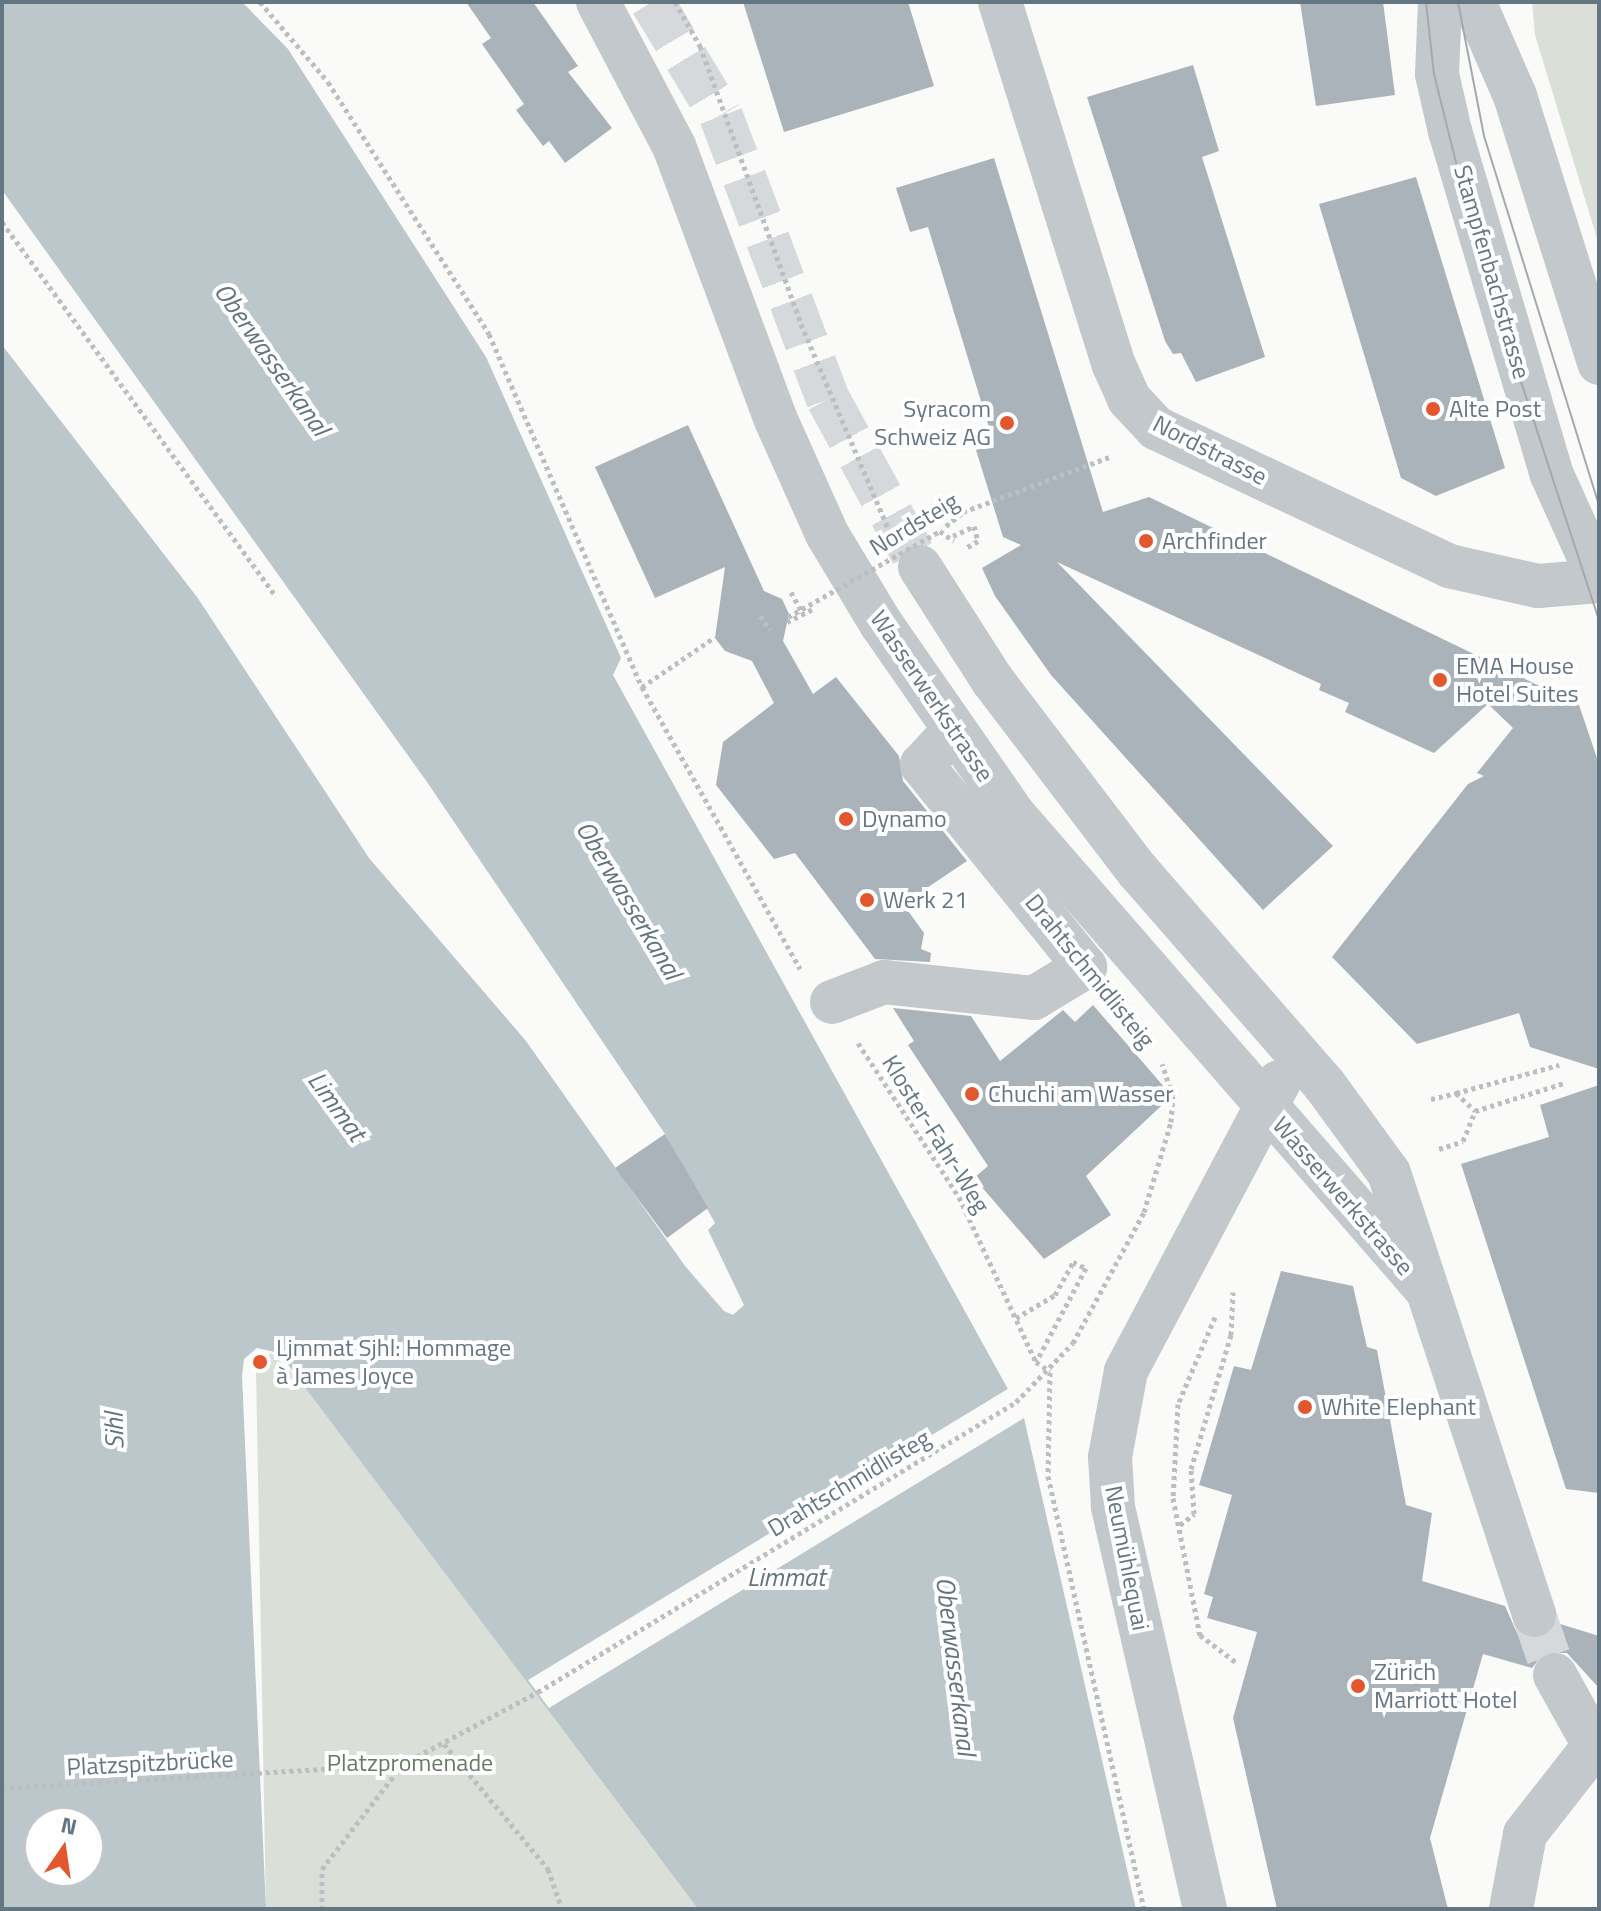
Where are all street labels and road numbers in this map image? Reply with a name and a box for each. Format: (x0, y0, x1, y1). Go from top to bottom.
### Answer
street label: Stampfenbachstrasse (1448, 162, 1536, 382)
street label: Nordstrasse (1148, 409, 1272, 491)
street label: Nordsteig (864, 486, 964, 562)
street label: Wasserwerkstrasse (864, 605, 1000, 787)
street label: Drahtschmidlisteig (1019, 888, 1161, 1054)
street label: Kloster-Fahr-Weg (876, 1050, 996, 1218)
street label: Wasserwerkstrasse (1266, 1111, 1420, 1281)
street label: Drahtschmidlisteg (763, 1423, 935, 1543)
street label: Neumühlequai (1099, 1483, 1155, 1633)
street label: Platzspitzbrücke (66, 1744, 234, 1782)

